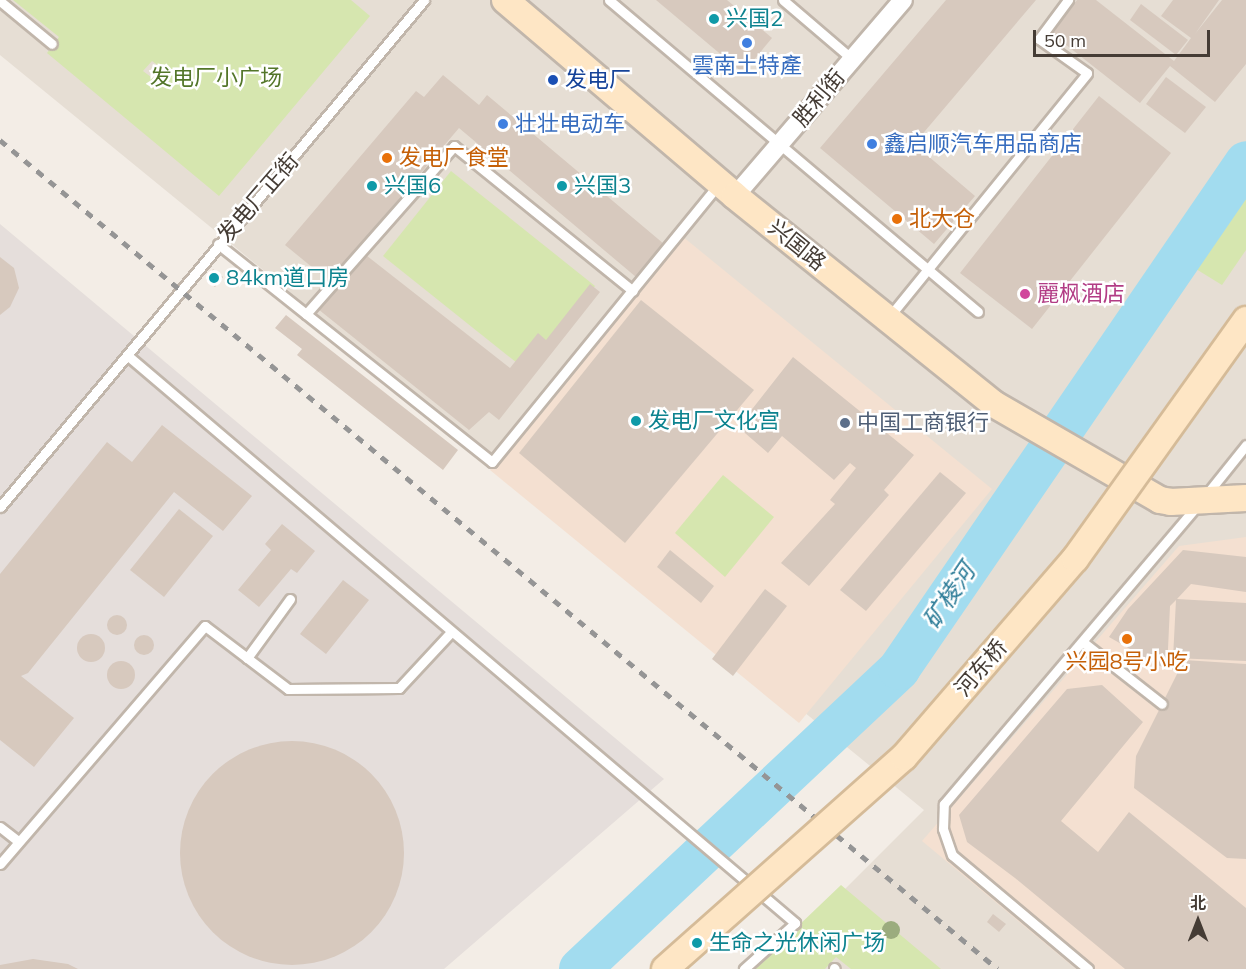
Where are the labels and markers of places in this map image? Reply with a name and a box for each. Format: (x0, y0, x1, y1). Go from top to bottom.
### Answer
place label: 兴国2 (726, 6, 783, 32)
marker: 兴国2 (707, 12, 721, 26)
marker: 雲南土特產 (740, 36, 754, 50)
place label: 雲南土特產 (692, 53, 802, 79)
place label: 发电厂 (565, 67, 631, 93)
marker: 发电厂 (546, 73, 560, 87)
place label: 壮壮电动车 (515, 111, 625, 137)
marker: 壮壮电动车 (496, 117, 510, 131)
place label: 鑫启顺汽车用品商店 (884, 131, 1082, 157)
marker: 鑫启顺汽车用品商店 (865, 137, 879, 151)
place label: 发电厂食堂 (399, 145, 509, 171)
marker: 发电厂食堂 (380, 151, 394, 165)
place label: 兴国6 (384, 173, 441, 199)
place label: 兴国3 (574, 173, 631, 199)
marker: 兴国6 (365, 179, 379, 193)
marker: 兴国3 (555, 179, 569, 193)
place label: 北大仓 (909, 206, 975, 232)
marker: 北大仓 (890, 212, 904, 226)
place label: 84km道口房 (226, 265, 349, 291)
marker: 84km道口房 (207, 271, 221, 285)
place label: 麗枫酒店 (1037, 281, 1125, 307)
marker: 麗枫酒店 (1018, 287, 1032, 301)
place label: 发电厂文化宫 (648, 408, 780, 434)
place label: 中国工商银行 (857, 410, 989, 436)
marker: 发电厂文化宫 (629, 414, 643, 428)
marker: 中国工商银行 (838, 416, 852, 430)
marker: 兴园8号小吃 (1120, 632, 1134, 646)
place label: 兴园8号小吃 (1065, 649, 1189, 675)
place label: 生命之光休闲广场 (709, 930, 885, 956)
marker: 生命之光休闲广场 (690, 936, 704, 950)

